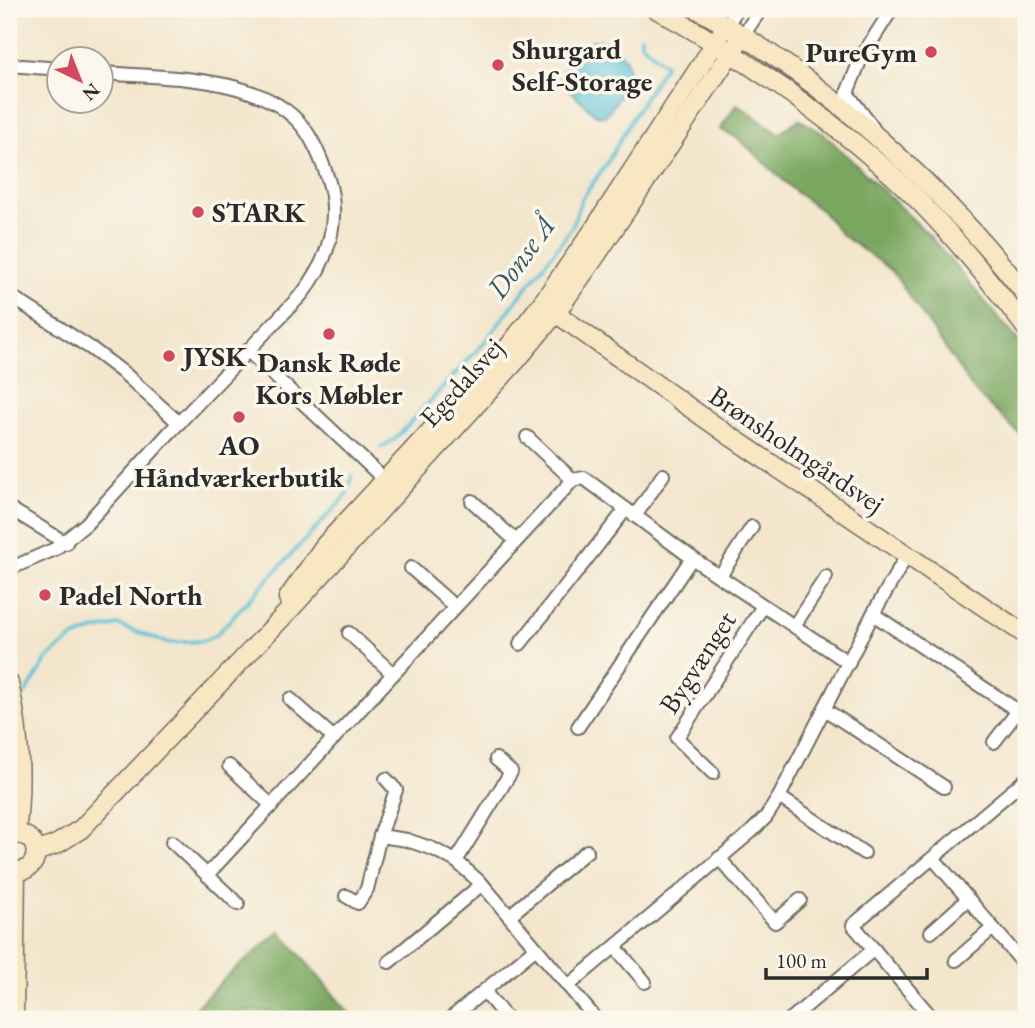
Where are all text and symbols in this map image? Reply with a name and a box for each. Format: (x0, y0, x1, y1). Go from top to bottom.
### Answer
place label: Shurgard Self-Storage (512, 31, 652, 99)
place label: PureGym (805, 34, 917, 70)
marker: PureGym (923, 44, 939, 60)
north arrow (46, 46, 116, 116)
marker: Shurgard Self-Storage (490, 57, 506, 73)
text: N (77, 78, 105, 107)
place label: STARK (212, 194, 306, 230)
marker: STARK (190, 204, 206, 220)
water label: Donse Å (477, 205, 565, 307)
marker: Dansk Røde Kors Møbler (321, 326, 337, 342)
street label: Egedalsvej (411, 330, 511, 434)
place label: JYSK (180, 338, 247, 374)
place label: Dansk Røde Kors Møbler (255, 344, 403, 412)
marker: JYSK (161, 348, 177, 364)
street label: Brønsholmgårdsvej (702, 377, 892, 521)
marker: AO Håndværkerbutik (231, 409, 247, 425)
place label: AO Håndværkerbutik (134, 427, 345, 495)
place label: Padel North (59, 577, 203, 613)
marker: Padel North (37, 587, 53, 603)
street label: Bygvænget (651, 604, 744, 720)
scale bar (766, 937, 926, 981)
text: 100 m (776, 947, 827, 974)

